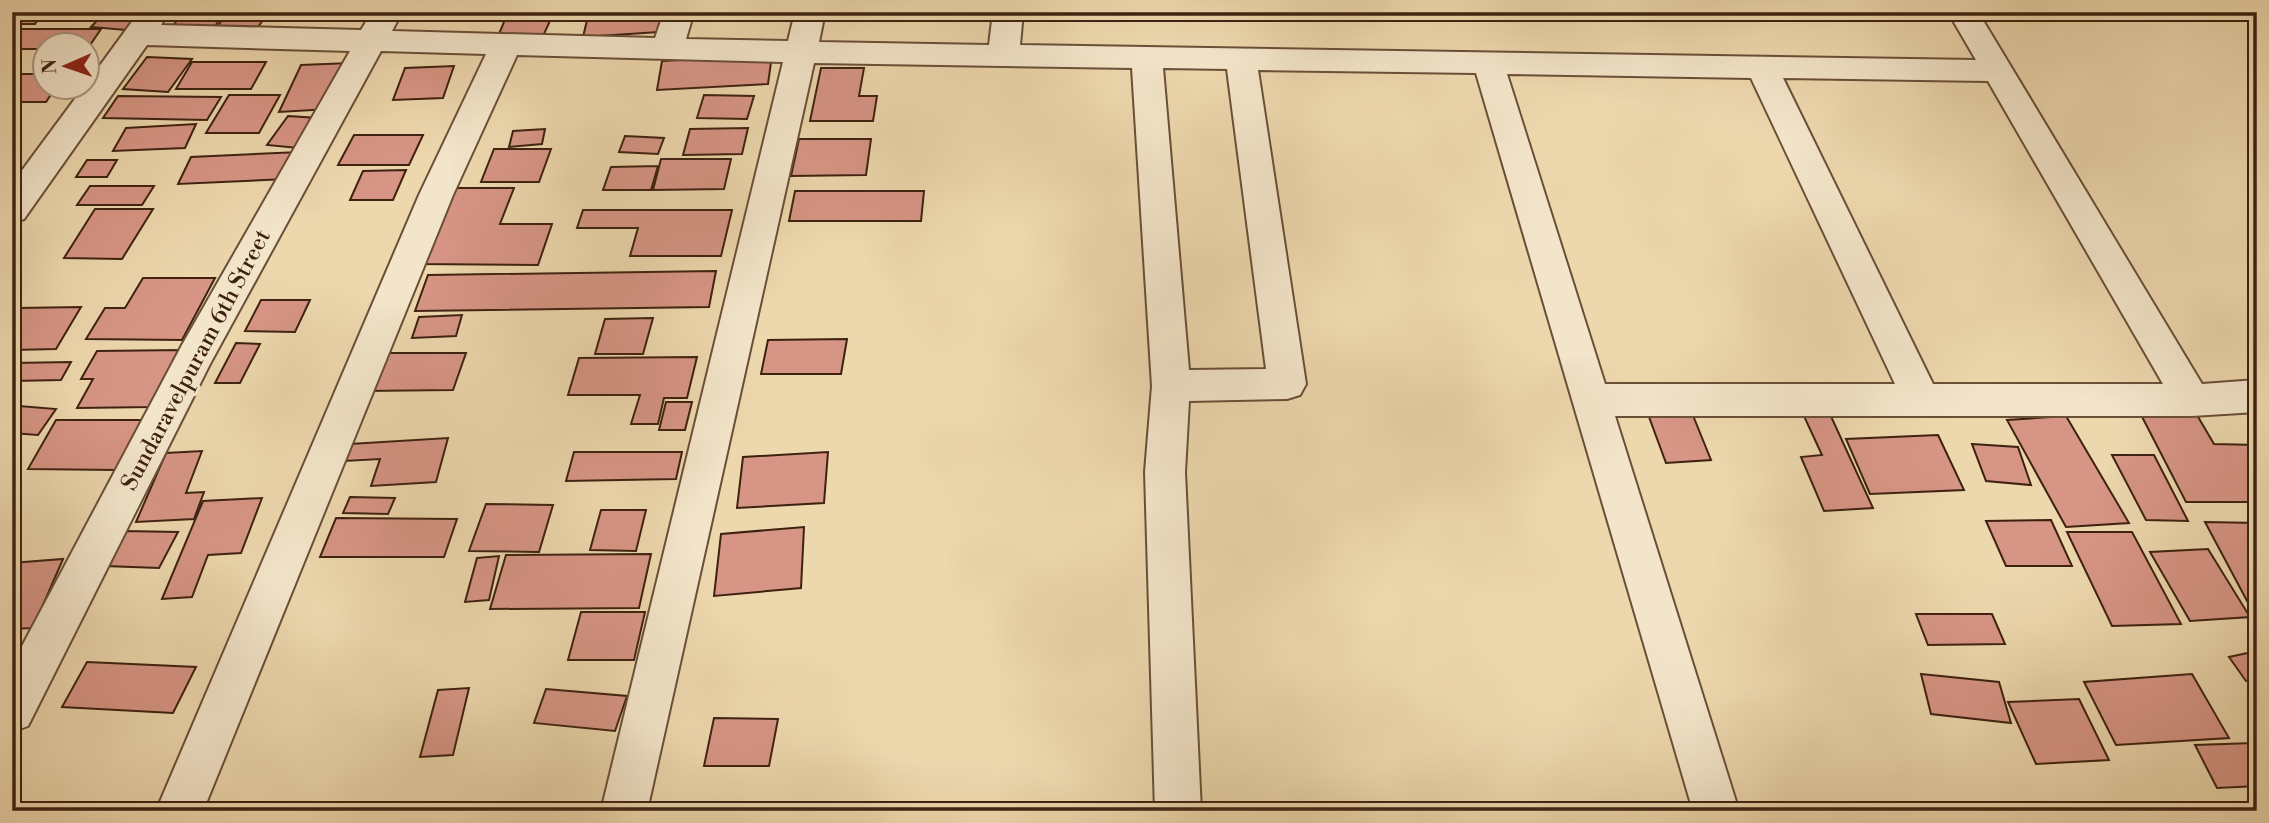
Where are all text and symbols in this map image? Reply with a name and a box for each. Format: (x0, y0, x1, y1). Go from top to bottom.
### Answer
north arrow (32, 32, 102, 102)
text: N (38, 59, 62, 74)
street label: Sundaravelpuram 6th Street (115, 225, 277, 495)

